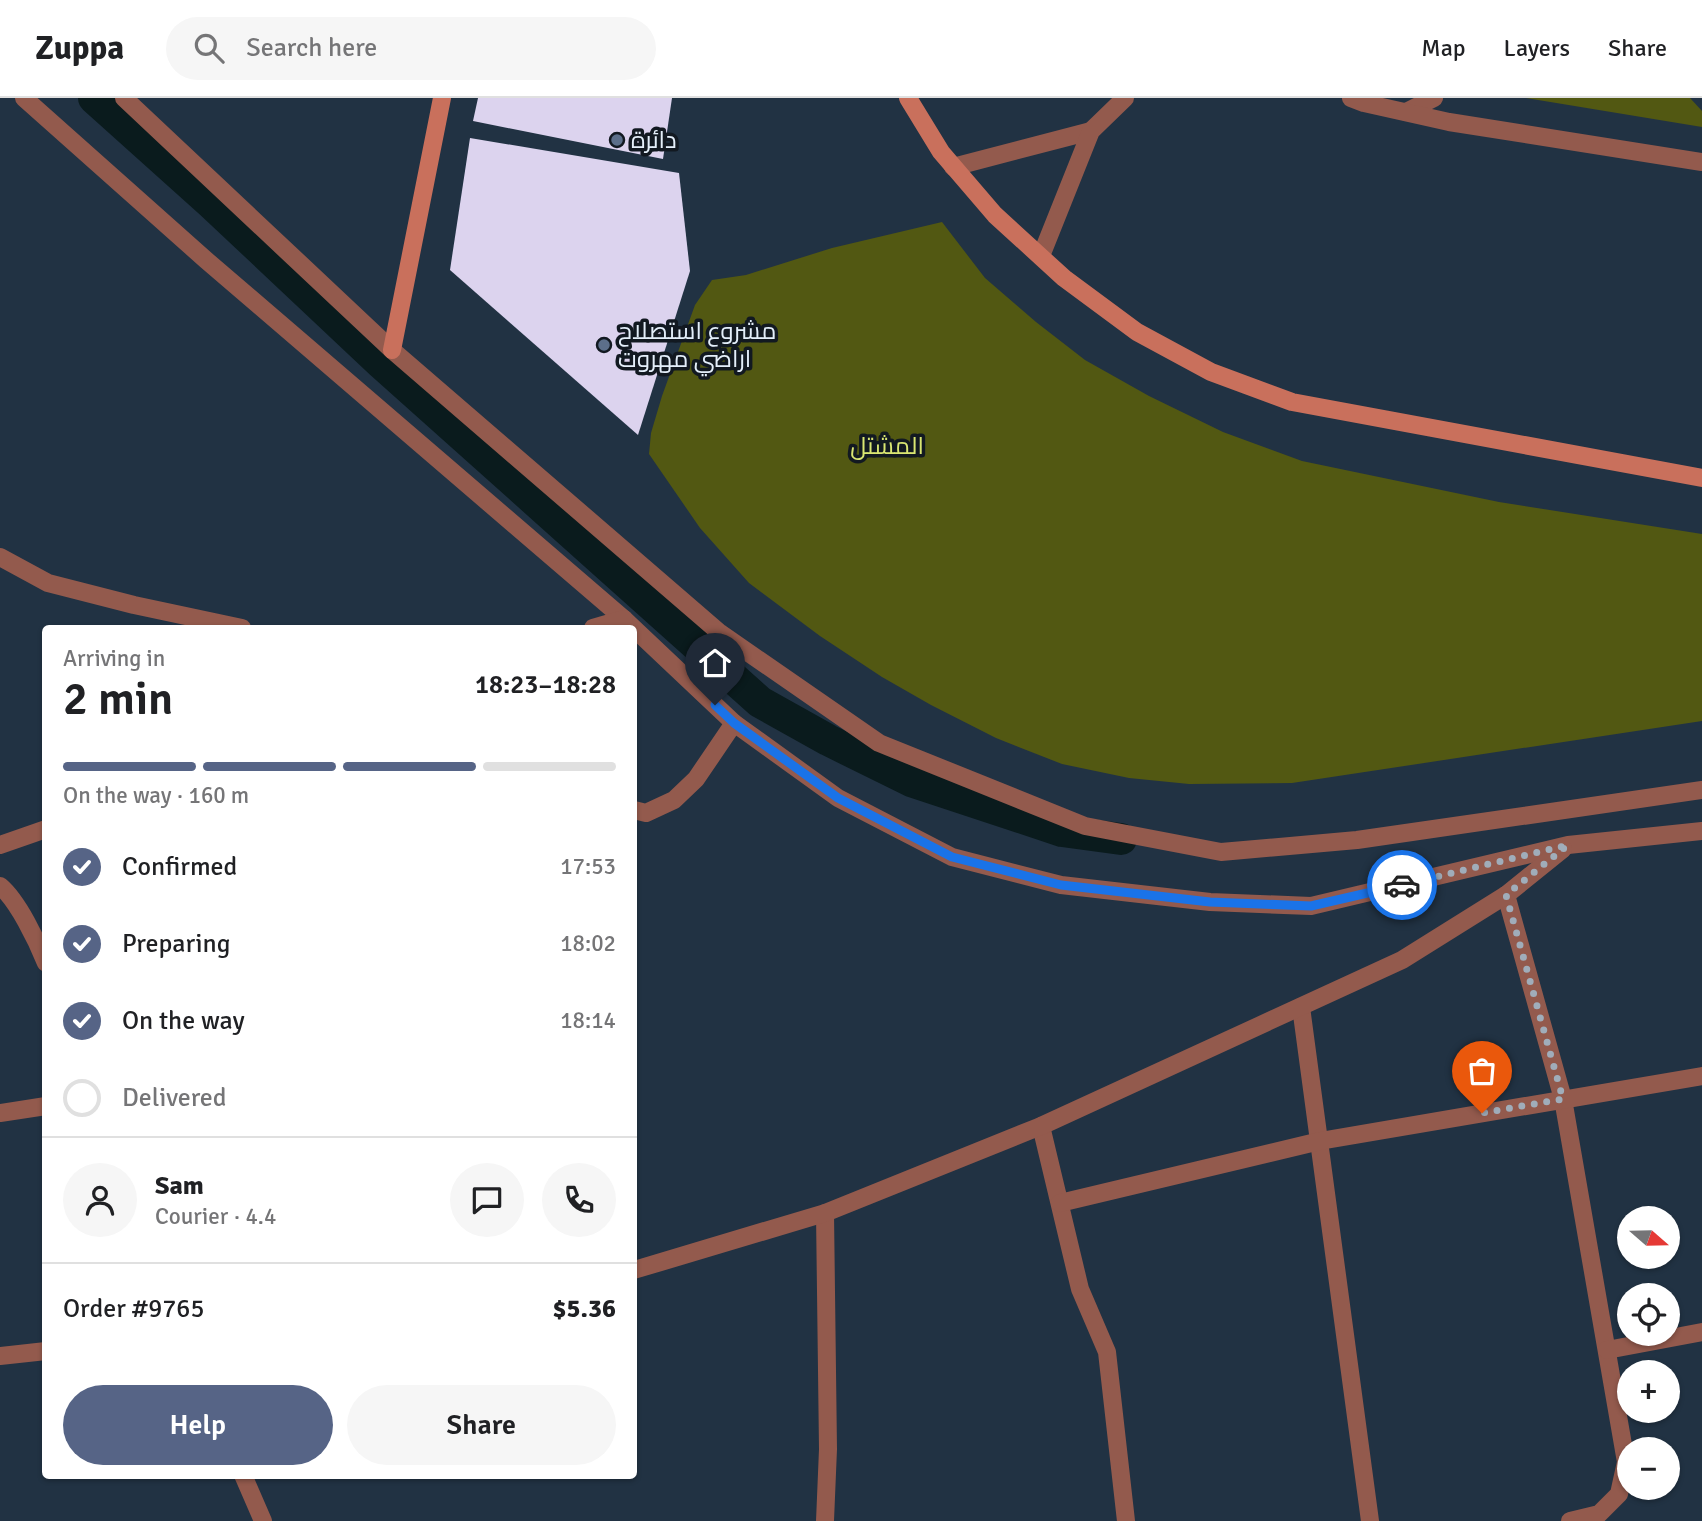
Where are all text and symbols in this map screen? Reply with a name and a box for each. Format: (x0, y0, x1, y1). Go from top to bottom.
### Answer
search box (166, 17, 656, 80)
text: Zuppa (35, 28, 124, 69)
icon: search (190, 29, 228, 67)
text: Search here (246, 32, 377, 64)
text: Map (1421, 33, 1466, 63)
text: Layers (1504, 33, 1570, 63)
text: Share (1608, 33, 1667, 63)
place label: دائرة (631, 125, 677, 155)
marker: دائرة (609, 132, 625, 148)
place label: مشروع استصلاح اراضي مهروت (618, 316, 776, 377)
marker: مشروع استصلاح اراضي مهروت (596, 337, 612, 353)
park label: المشتل (850, 431, 924, 461)
pin (685, 633, 745, 705)
text: Arriving in (63, 644, 165, 673)
icon: home (696, 644, 734, 682)
text: 18:23–18:28 (475, 669, 616, 701)
text: 2 min (63, 671, 173, 727)
text: On the way · 160 m (63, 781, 249, 810)
icon: check (63, 848, 101, 886)
courier (1367, 850, 1437, 920)
text: Confirmed (122, 851, 237, 883)
text: 17:53 (560, 852, 616, 881)
icon: car (1383, 866, 1421, 904)
icon: check (63, 925, 101, 963)
text: Preparing (122, 928, 230, 960)
text: 18:02 (560, 929, 616, 958)
icon: check (63, 1002, 101, 1040)
text: On the way (122, 1005, 245, 1037)
text: 18:14 (560, 1006, 616, 1035)
pin (1452, 1041, 1512, 1113)
icon: bag (1463, 1052, 1501, 1090)
text: Delivered (122, 1082, 227, 1114)
button: person (63, 1163, 137, 1237)
button: chat (450, 1163, 524, 1237)
button: phone (542, 1163, 616, 1237)
text: Sam (155, 1170, 204, 1202)
text: Courier · 4.4 (155, 1202, 276, 1231)
north arrow (1617, 1206, 1680, 1269)
map controls (1617, 1206, 1680, 1500)
button: locate (1617, 1283, 1680, 1346)
text: Order #9765 (63, 1293, 204, 1325)
text: $5.36 (552, 1293, 616, 1325)
button: + (1617, 1360, 1680, 1423)
button: Help (63, 1385, 333, 1465)
button: Share (347, 1385, 616, 1465)
button: − (1617, 1437, 1680, 1500)

